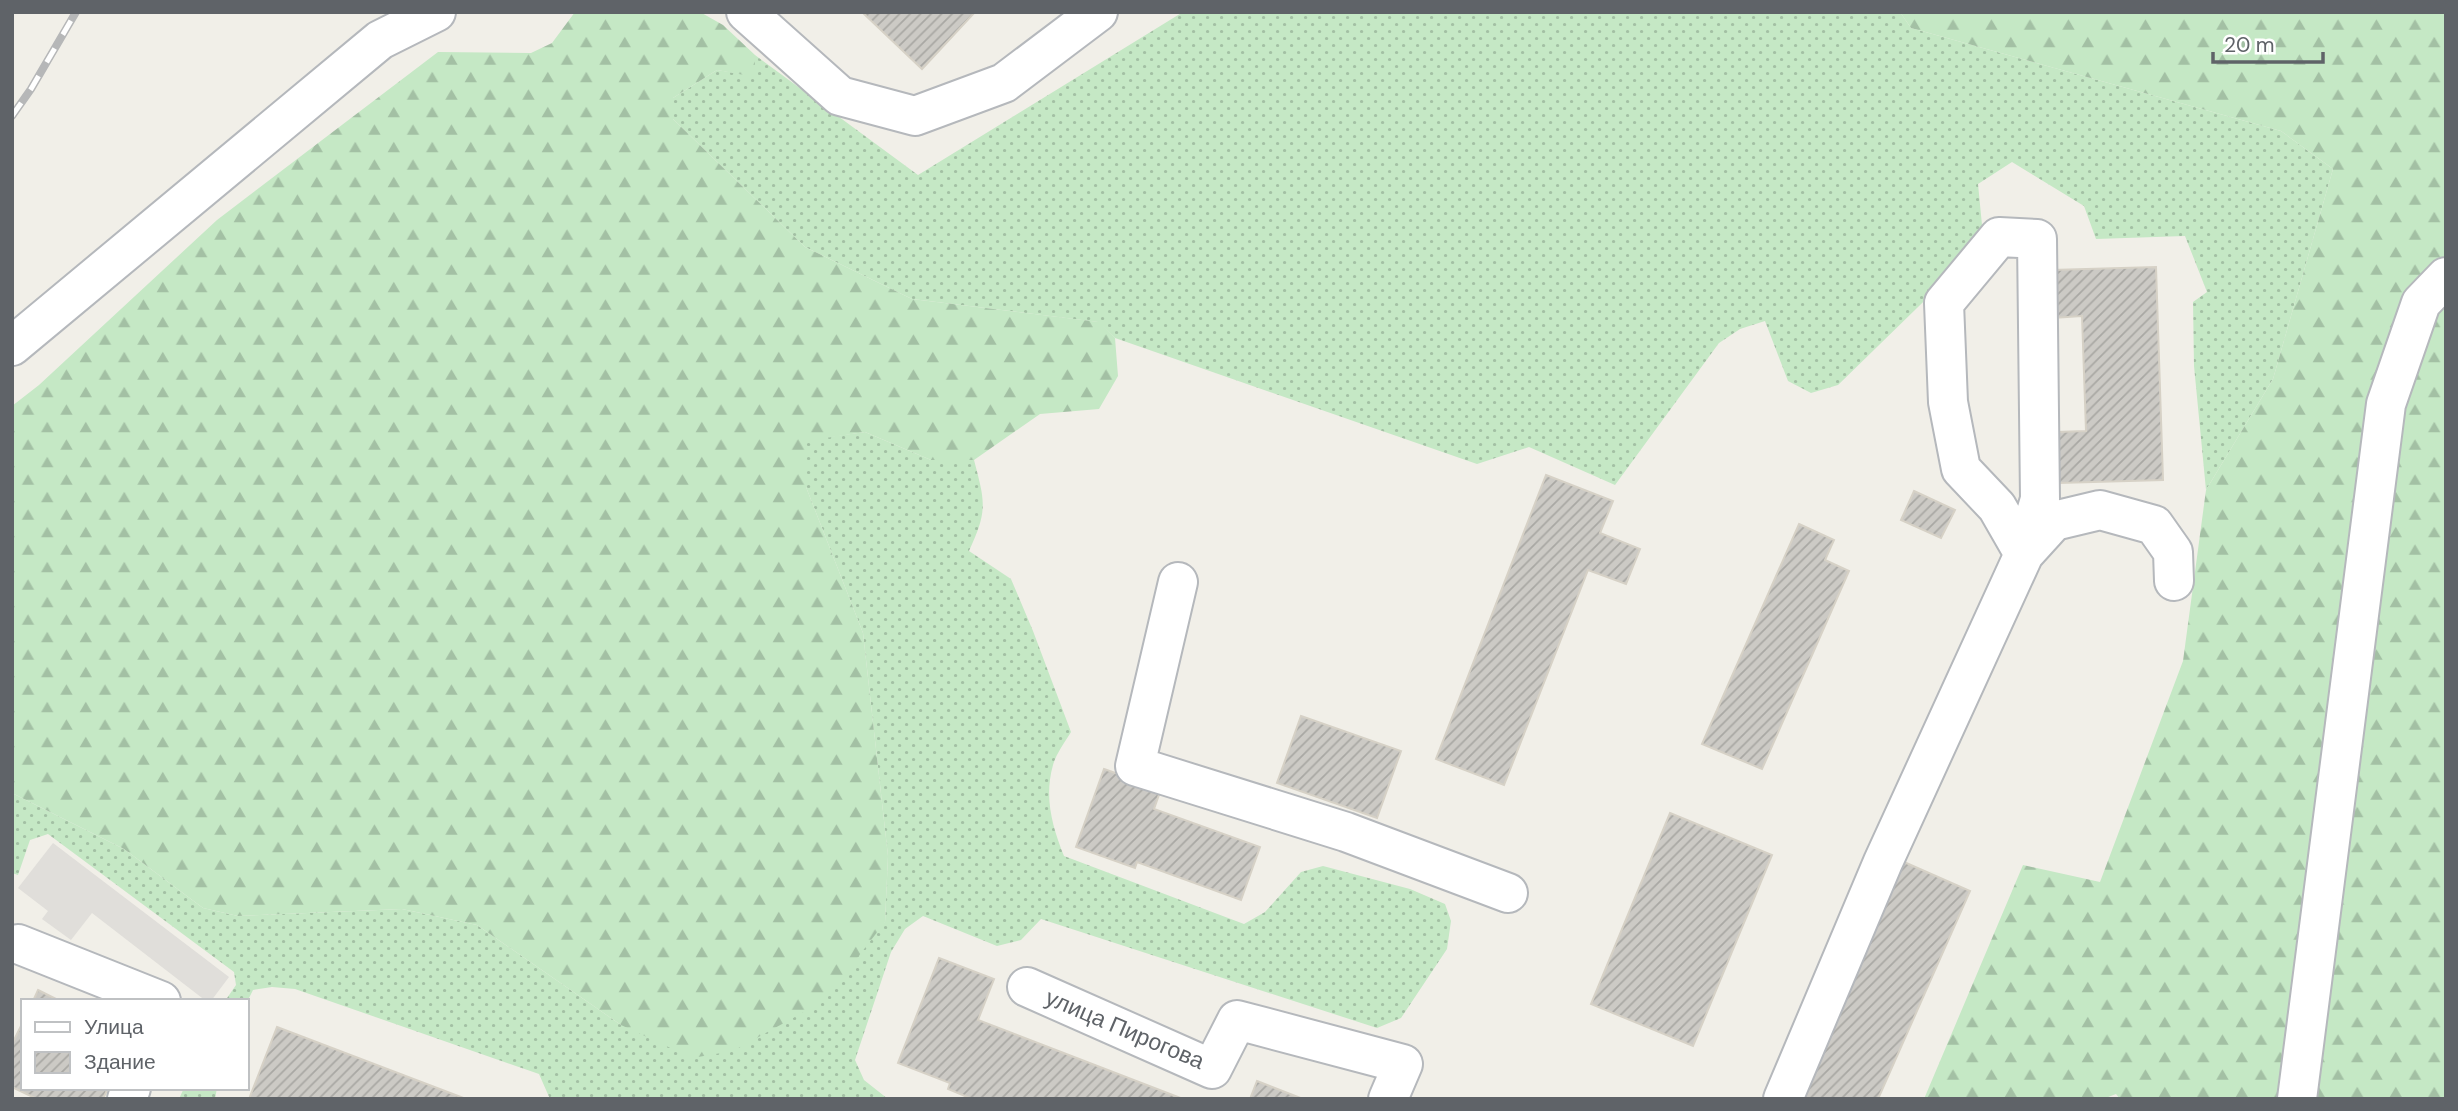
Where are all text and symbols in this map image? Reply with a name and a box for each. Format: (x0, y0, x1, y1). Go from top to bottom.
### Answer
scale bar (2213, 21, 2323, 65)
text: 20 m (2224, 31, 2275, 59)
street label: улица Пирогова (1041, 982, 1209, 1076)
legend (21, 999, 248, 1090)
text: Улица (84, 1013, 144, 1041)
text: Здание (84, 1048, 156, 1076)

